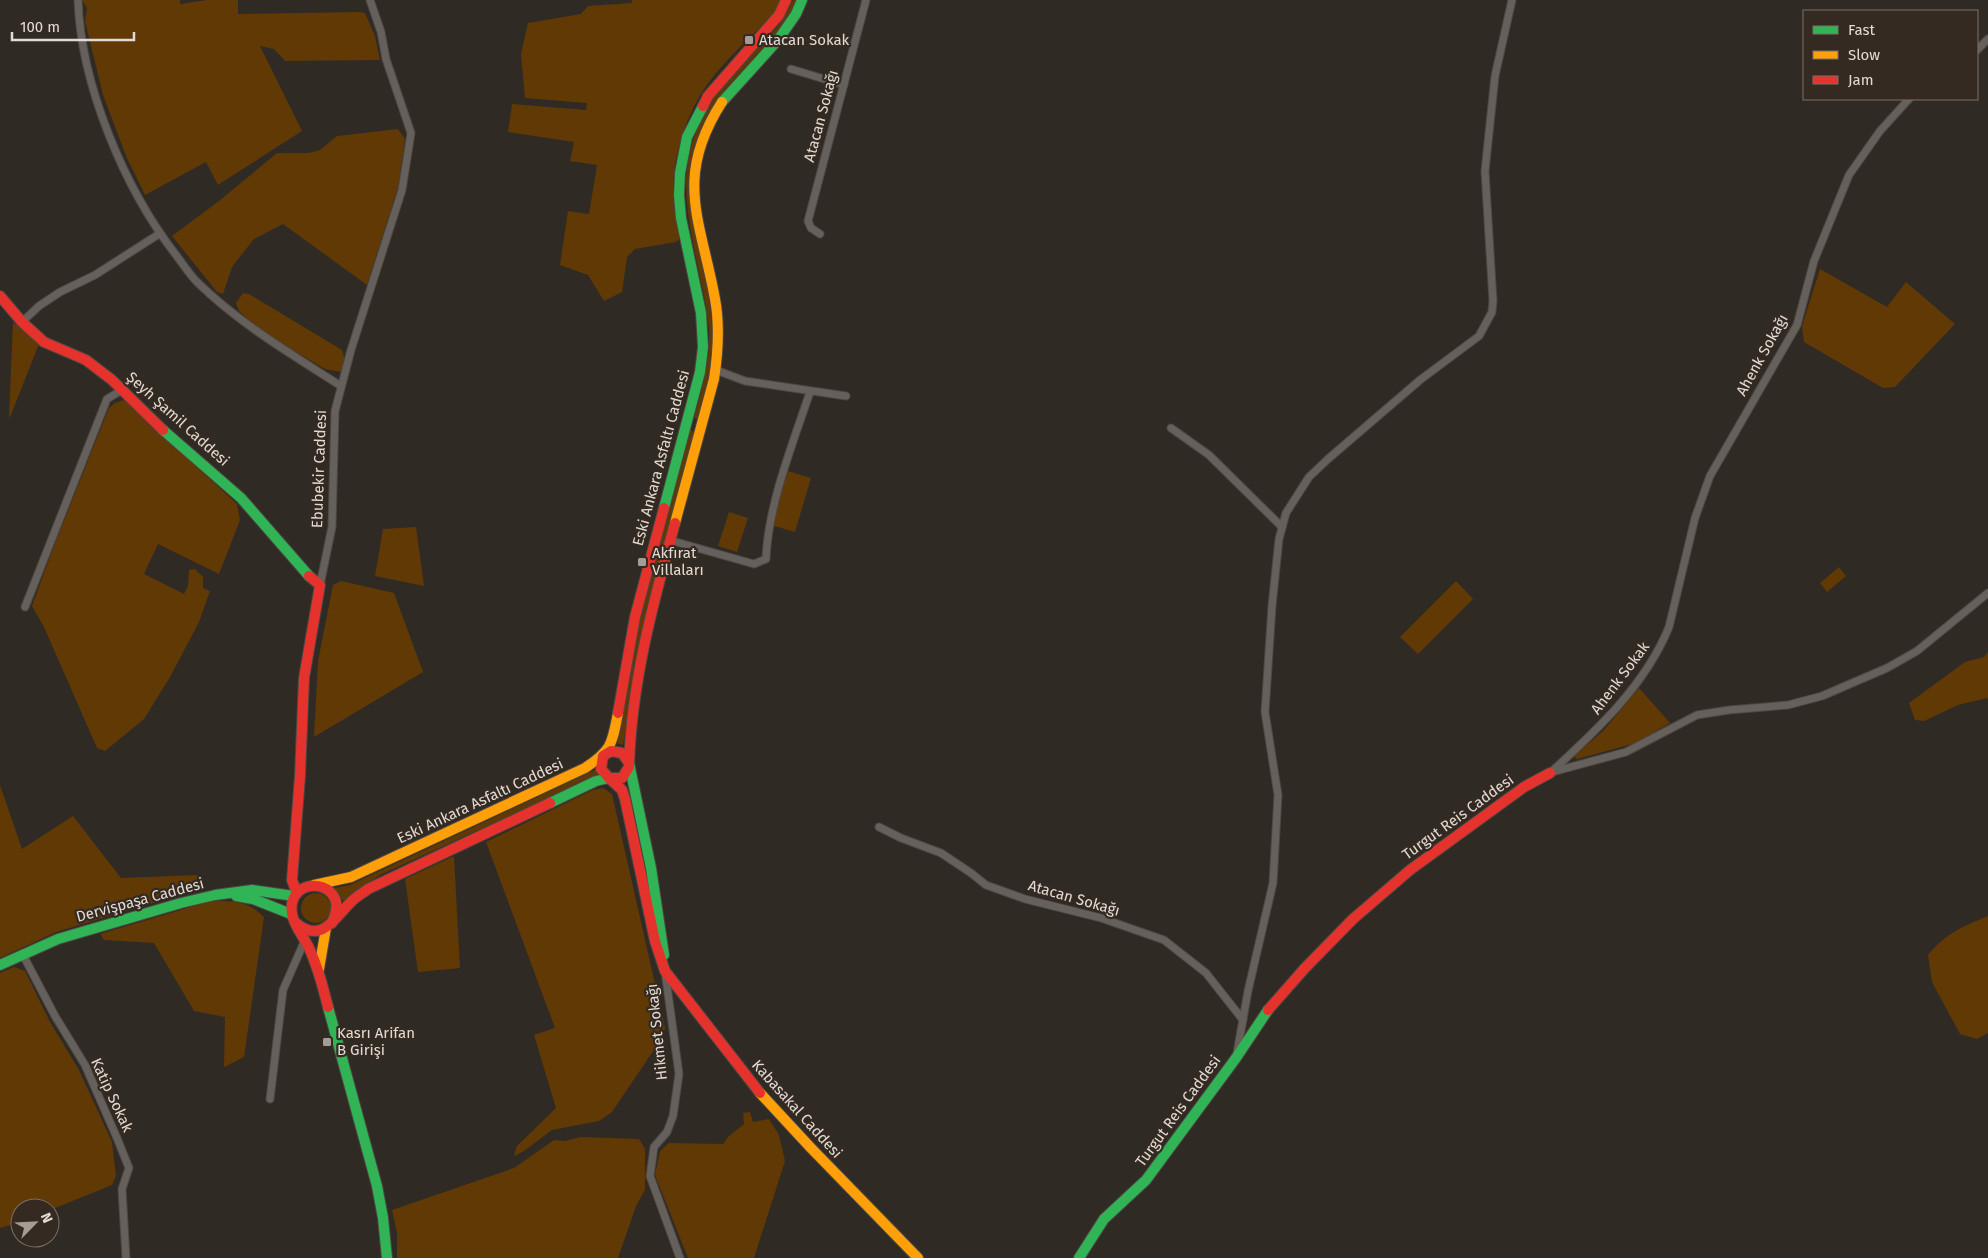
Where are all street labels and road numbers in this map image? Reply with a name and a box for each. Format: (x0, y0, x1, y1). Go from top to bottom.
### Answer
street label: Atacan Sokağı (800, 68, 842, 164)
street label: Ahenk Sokağı (1732, 311, 1792, 399)
street label: Şeyh Şamil Caddesi (123, 368, 233, 470)
street label: Eski Ankara Asfaltı Caddesi (629, 368, 693, 548)
street label: Ebubekir Caddesi (308, 410, 330, 528)
street label: Ahenk Sokak (1587, 638, 1653, 718)
street label: Eski Ankara Asfaltı Caddesi (394, 755, 566, 847)
street label: Turgut Reis Caddesi (1399, 771, 1517, 863)
street label: Dervişpaşa Caddesi (74, 874, 206, 926)
street label: Atacan Sokağı (1026, 876, 1122, 920)
street label: Hikmet Sokağı (643, 983, 671, 1081)
street label: Turgut Reis Caddesi (1132, 1052, 1224, 1170)
street label: Katip Sokak (87, 1055, 137, 1135)
street label: Kabasakal Caddesi (748, 1056, 846, 1162)

